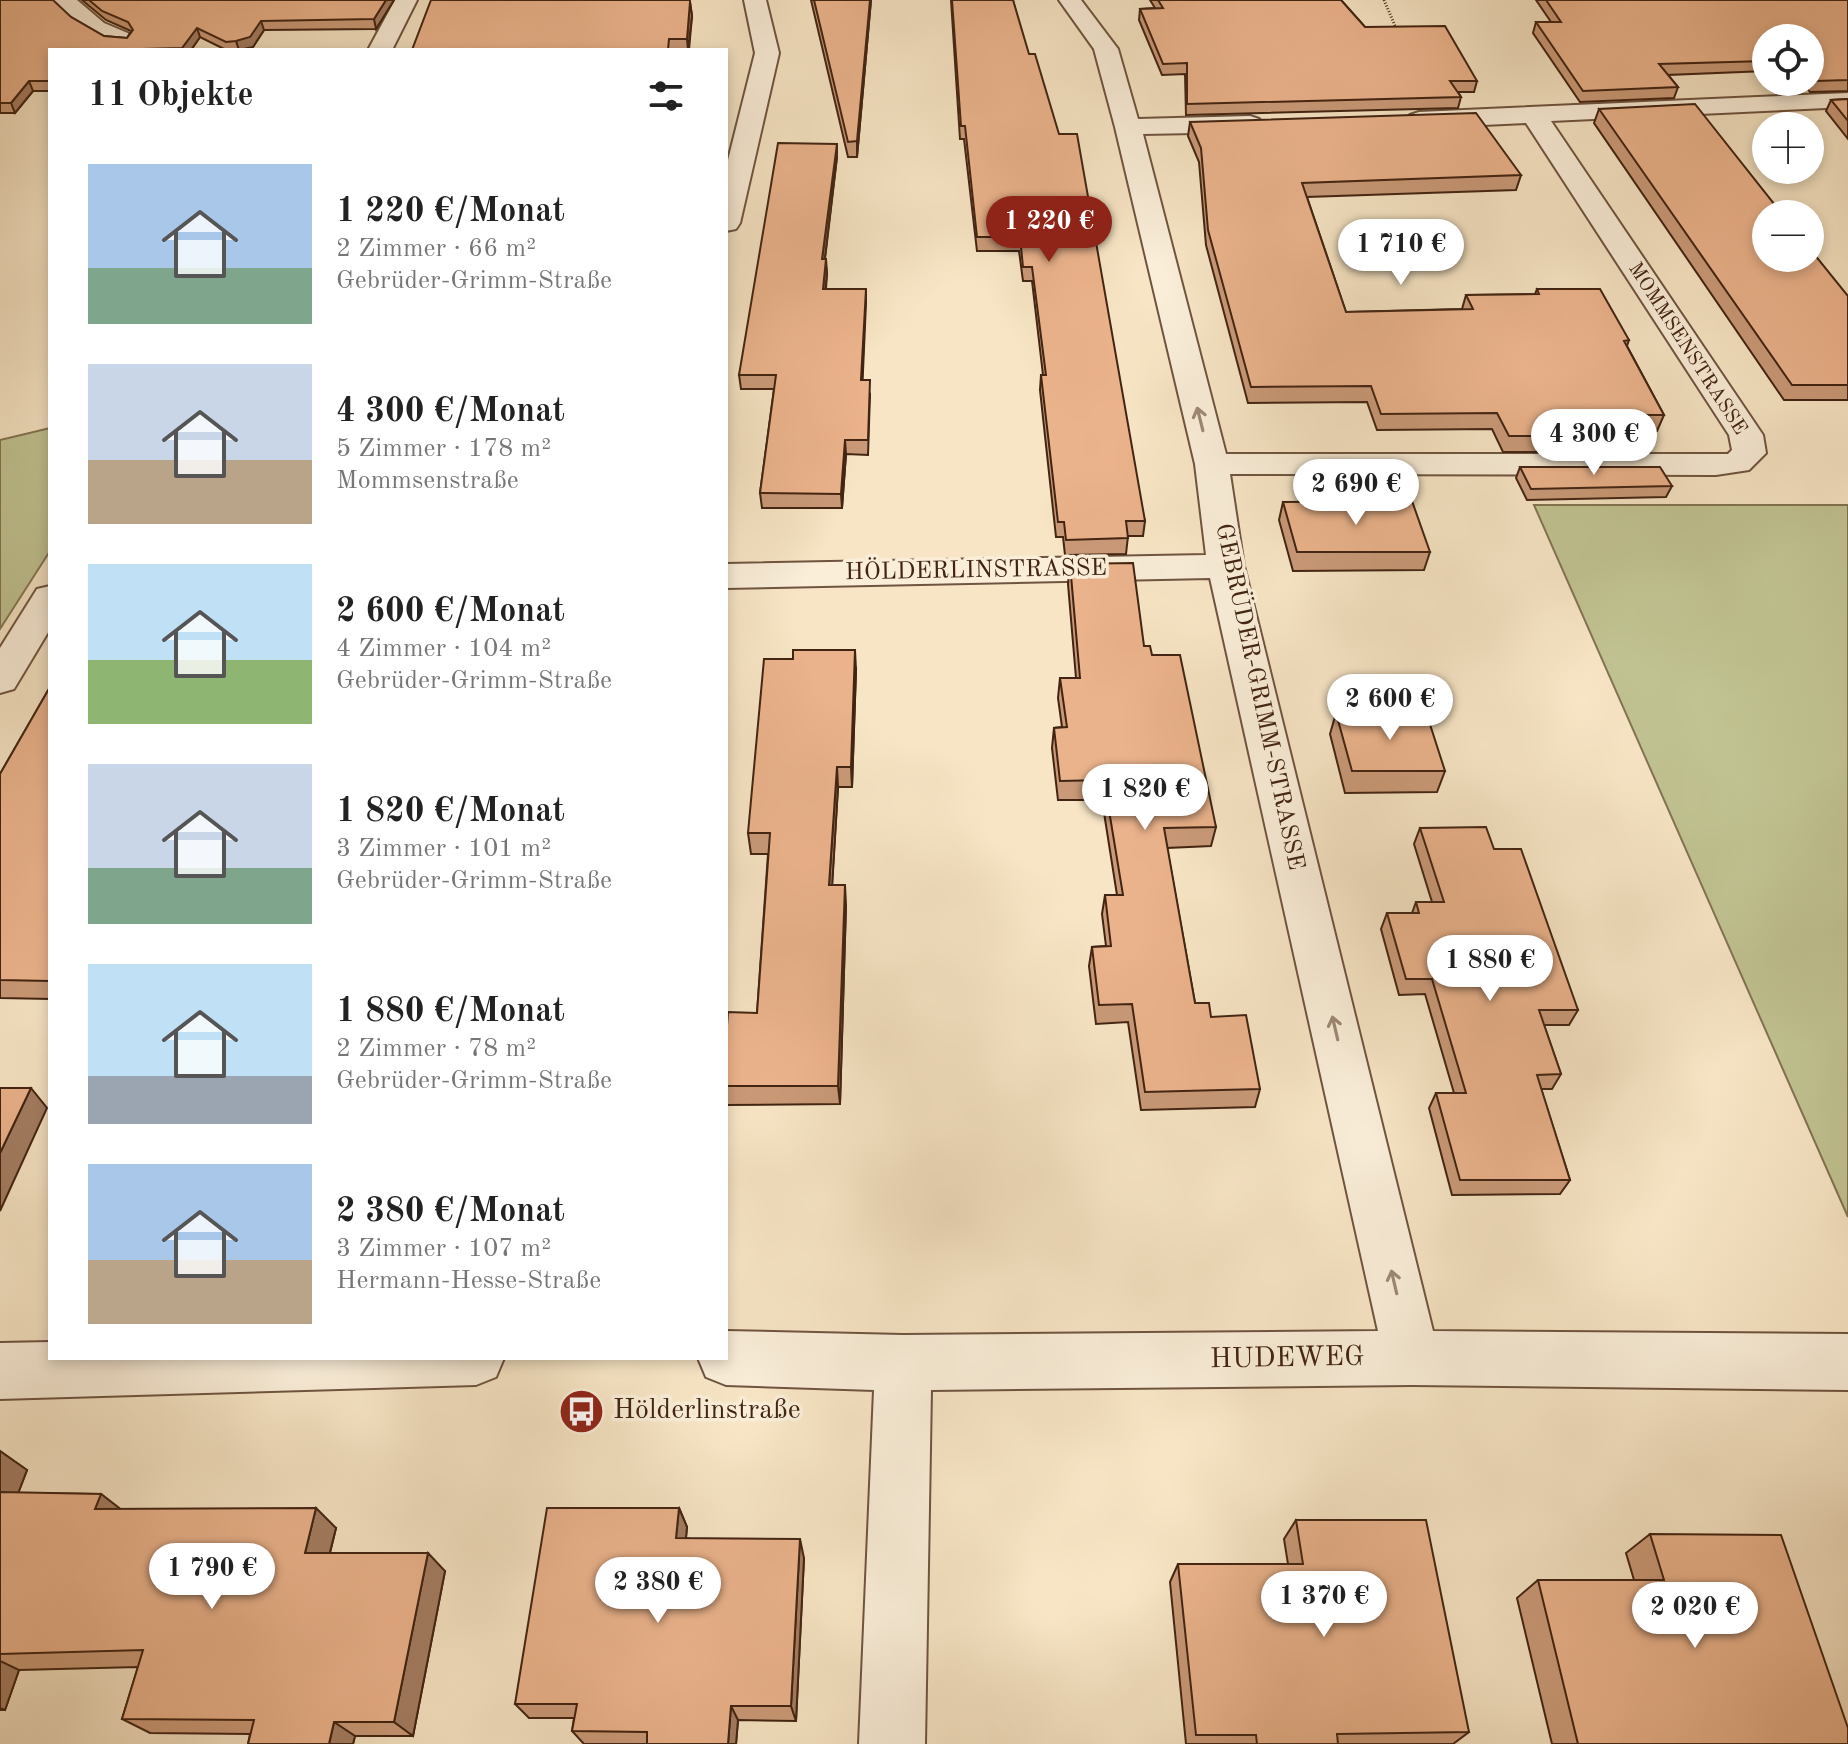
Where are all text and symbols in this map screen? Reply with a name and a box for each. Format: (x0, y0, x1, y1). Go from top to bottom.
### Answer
map controls (1752, 24, 1824, 272)
button: locate (1752, 24, 1824, 96)
icon: filters (644, 74, 688, 118)
text: 11 Objekte (88, 79, 254, 113)
button: + (1752, 112, 1824, 184)
text: 1 220 €/Monat (336, 195, 565, 229)
icon: home (152, 196, 248, 292)
pin: 1 220 € (975, 196, 1123, 264)
button: − (1752, 200, 1824, 272)
text: 1 220 € (1004, 209, 1094, 235)
pin: 1 710 € (1327, 219, 1475, 287)
text: 1 710 € (1356, 232, 1446, 258)
text: 2 Zimmer · 66 m² (336, 236, 536, 262)
street label: MOMMSENSTRASSE (1624, 259, 1750, 439)
text: Gebrüder-Grimm-Straße (336, 268, 612, 294)
text: 4 300 €/Monat (336, 395, 565, 429)
icon: home (152, 396, 248, 492)
one-way arrow (1192, 407, 1207, 433)
pin: 4 300 € (1520, 409, 1668, 477)
text: 4 300 € (1549, 422, 1639, 448)
text: 5 Zimmer · 178 m² (336, 436, 551, 462)
pin: 2 690 € (1282, 459, 1430, 527)
text: Mommsenstraße (336, 468, 519, 494)
text: 2 690 € (1311, 472, 1401, 498)
street label: GEBRÜDER-GRIMM-STRASSE (1210, 521, 1311, 872)
street label: HÖLDERLINSTRASSE (845, 553, 1107, 585)
text: 2 600 €/Monat (336, 595, 565, 629)
icon: home (152, 596, 248, 692)
text: 4 Zimmer · 104 m² (336, 636, 551, 662)
text: Gebrüder-Grimm-Straße (336, 668, 612, 694)
pin: 2 600 € (1316, 674, 1464, 742)
text: 2 600 € (1345, 687, 1435, 713)
pin: 1 820 € (1071, 764, 1219, 832)
text: 1 820 € (1100, 777, 1190, 803)
text: 1 820 €/Monat (336, 795, 565, 829)
icon: home (152, 796, 248, 892)
text: 3 Zimmer · 101 m² (336, 836, 551, 862)
text: Gebrüder-Grimm-Straße (336, 868, 612, 894)
pin: 1 880 € (1416, 935, 1564, 1003)
text: 1 880 € (1445, 948, 1535, 974)
text: 1 880 €/Monat (336, 995, 565, 1029)
icon: home (152, 996, 248, 1092)
one-way arrow (1326, 1016, 1341, 1042)
text: 2 Zimmer · 78 m² (336, 1036, 536, 1062)
text: Gebrüder-Grimm-Straße (336, 1068, 612, 1094)
text: 2 380 €/Monat (336, 1195, 565, 1229)
icon: home (152, 1196, 248, 1292)
text: 3 Zimmer · 107 m² (336, 1236, 551, 1262)
text: Hermann-Hesse-Straße (336, 1268, 601, 1294)
one-way arrow (1386, 1269, 1401, 1295)
street label: HUDEWEG (1210, 1344, 1364, 1374)
bus stop icon: Hölderlinstraße (558, 1387, 606, 1435)
place label: Hölderlinstraße (613, 1397, 801, 1425)
pin: 1 790 € (138, 1543, 286, 1611)
text: 1 790 € (167, 1556, 257, 1582)
pin: 2 380 € (584, 1557, 732, 1625)
text: 2 380 € (613, 1570, 703, 1596)
pin: 1 370 € (1250, 1571, 1398, 1639)
pin: 2 020 € (1621, 1582, 1769, 1650)
text: 1 370 € (1279, 1584, 1369, 1610)
text: 2 020 € (1650, 1595, 1740, 1621)

